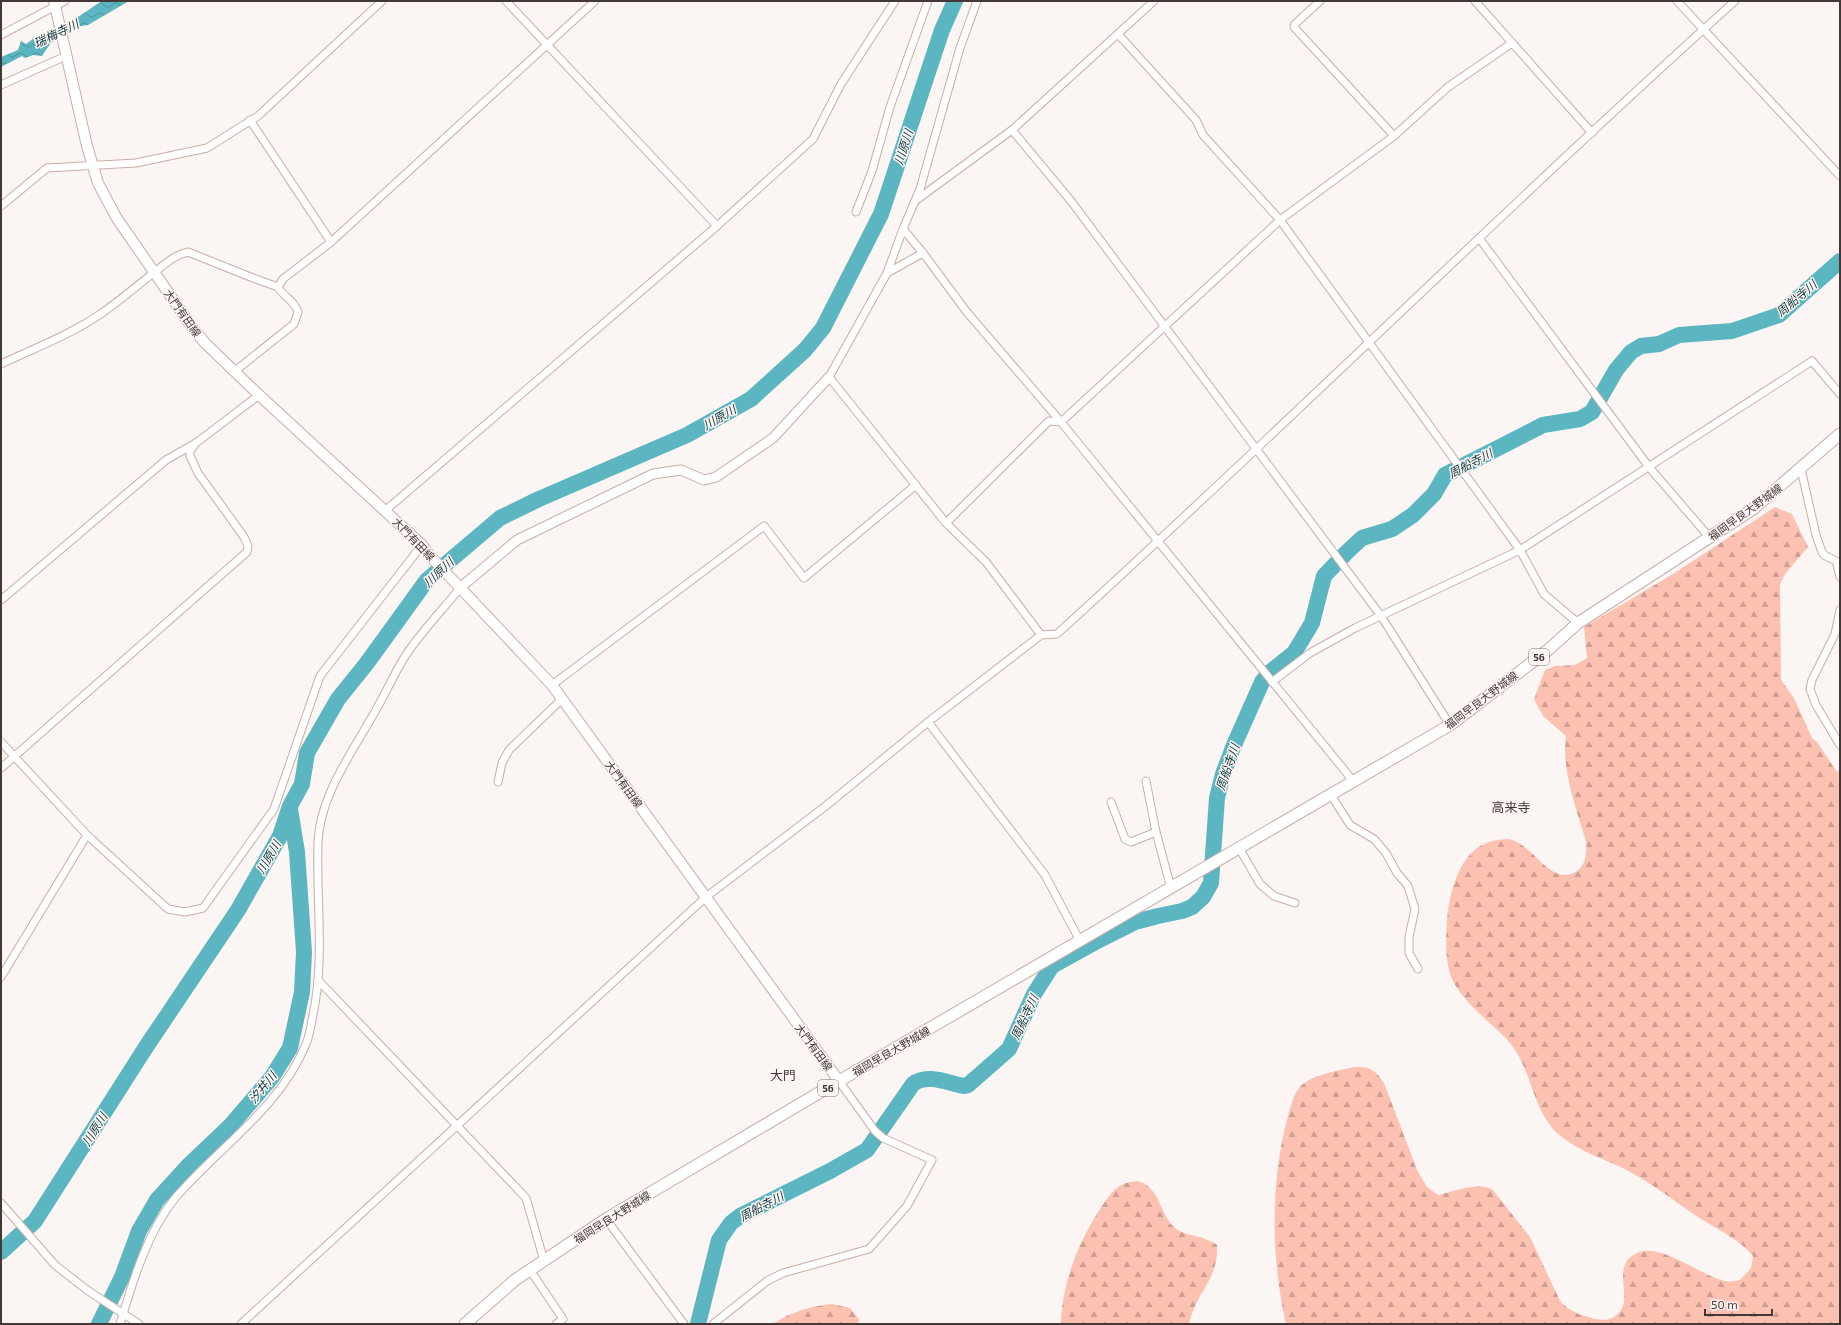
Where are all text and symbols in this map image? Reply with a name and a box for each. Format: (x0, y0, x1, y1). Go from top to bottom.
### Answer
water label: 瑞梅寺川 (31, 15, 82, 50)
water label: 川原川 (891, 126, 916, 166)
water label: 周船寺川 (1773, 276, 1820, 319)
street label: 大門有田線 (162, 287, 204, 339)
water label: 川原川 (700, 401, 740, 432)
water label: 周船寺川 (1446, 445, 1496, 480)
street label: 福岡早良大野城線 (1706, 481, 1784, 543)
street label: 大門有田線 (390, 515, 438, 563)
water label: 川原川 (420, 553, 457, 589)
road number: 56 (1529, 649, 1549, 665)
street label: 福岡早良大野城線 (1442, 668, 1520, 732)
water label: 周船寺川 (1213, 740, 1242, 792)
street label: 大門有田線 (603, 758, 645, 810)
district label: 高来寺 (1491, 799, 1531, 815)
water label: 川原川 (253, 836, 284, 876)
water label: 周船寺川 (1008, 990, 1041, 1042)
street label: 大門有田線 (793, 1021, 835, 1073)
street label: 福岡早良大野城線 (850, 1023, 932, 1079)
water label: 汐井川 (245, 1067, 280, 1105)
district label: 大門 (770, 1067, 796, 1083)
road number: 56 (818, 1080, 838, 1096)
water label: 川原川 (79, 1108, 111, 1148)
street label: 福岡早良大野城線 (571, 1188, 653, 1246)
water label: 周船寺川 (737, 1188, 787, 1223)
scale bar (1705, 1291, 1772, 1317)
text: 50 m (1711, 1297, 1738, 1311)

